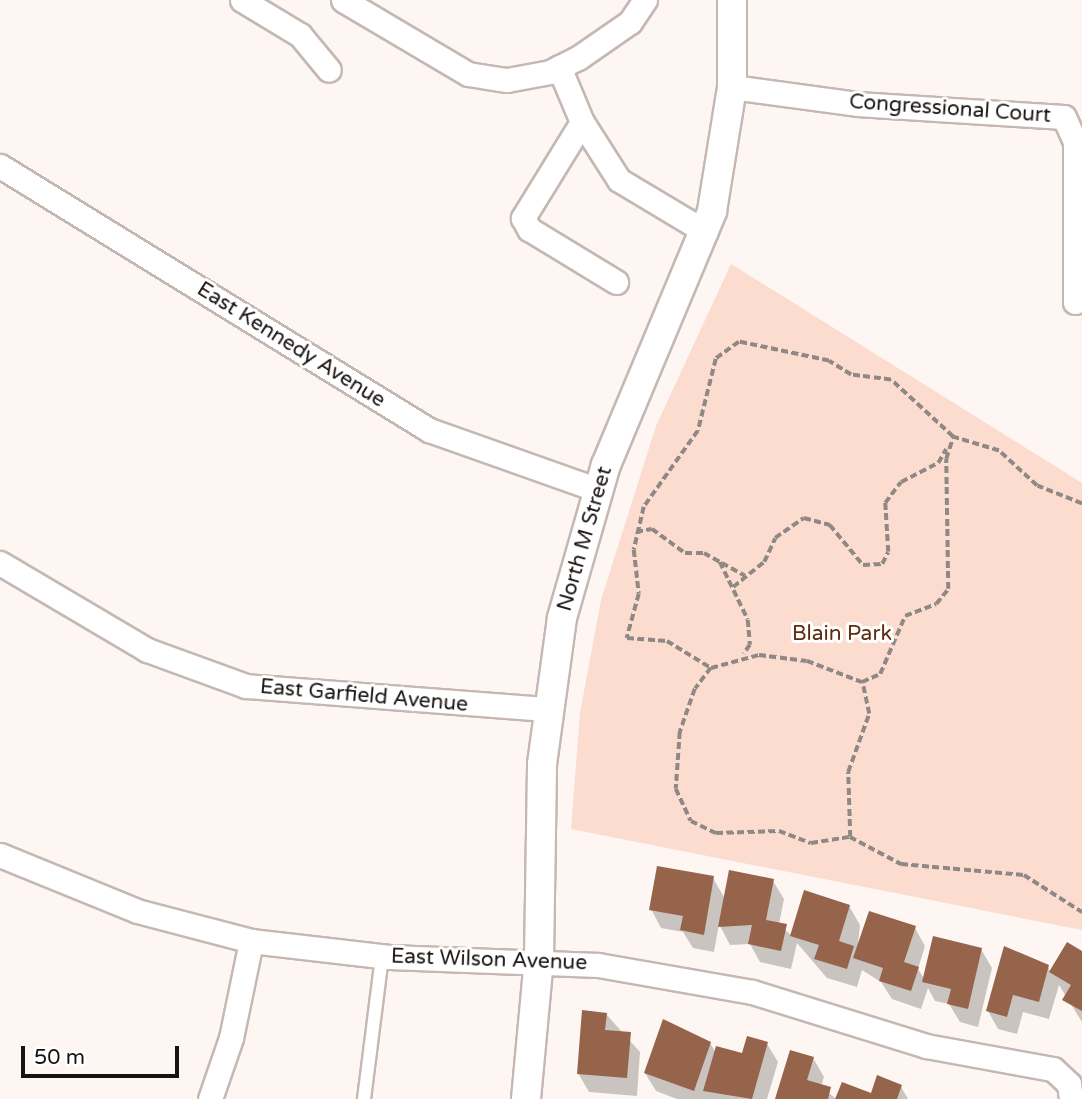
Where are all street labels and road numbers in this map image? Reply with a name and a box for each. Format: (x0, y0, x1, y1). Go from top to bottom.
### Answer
street label: Congressional Court (848, 89, 1052, 129)
street label: East Kennedy Avenue (192, 277, 390, 413)
street label: North M Street (552, 464, 618, 614)
street label: East Garfield Avenue (259, 674, 469, 718)
street label: East Wilson Avenue (390, 944, 588, 976)

